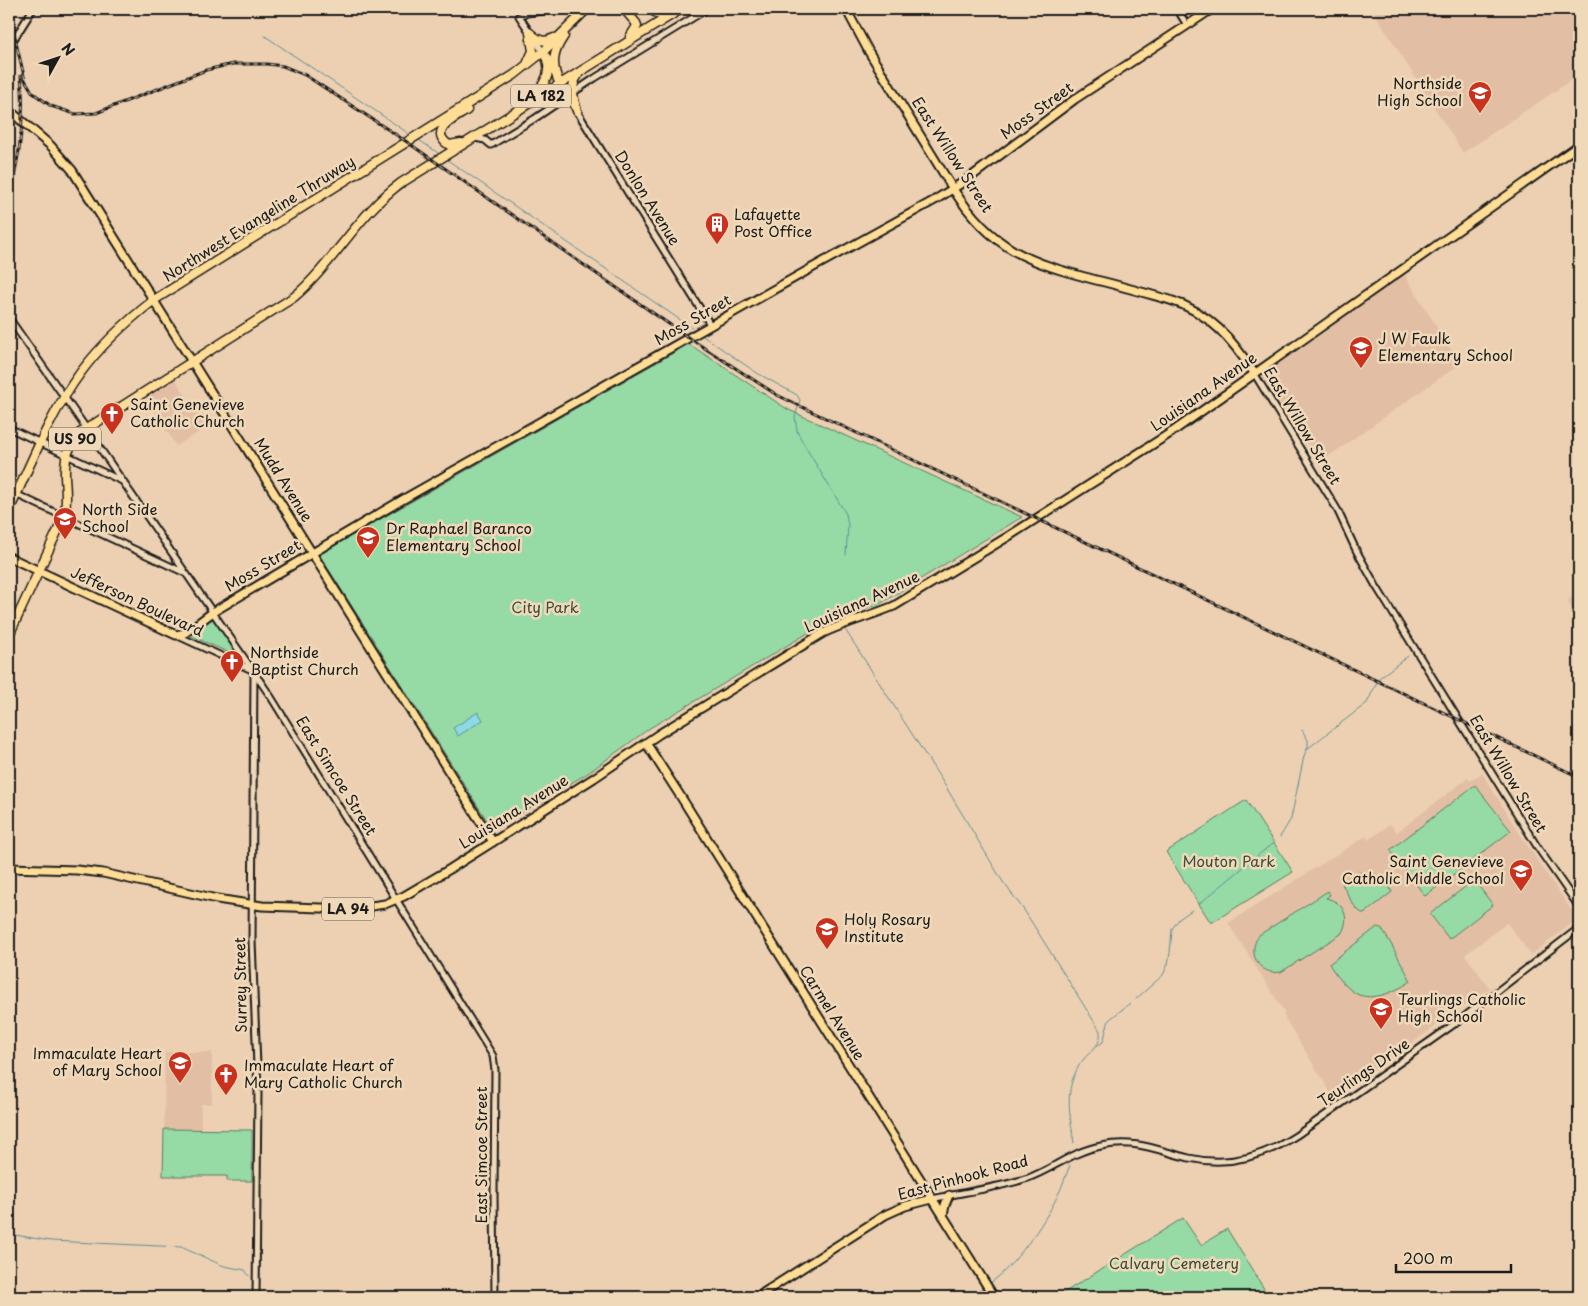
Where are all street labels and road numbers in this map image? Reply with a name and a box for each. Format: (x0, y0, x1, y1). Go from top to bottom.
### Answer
street label: Moss Street (995, 75, 1077, 144)
road number: LA 182 (511, 84, 571, 108)
street label: East Willow Street (907, 92, 999, 217)
street label: Donlon Avenue (610, 145, 687, 249)
street label: Northwest Evangeline Thruway (158, 149, 359, 286)
street label: Moss Street (650, 287, 735, 350)
street label: Louisiana Avenue (1145, 345, 1261, 436)
street label: East Willow Street (1259, 362, 1348, 489)
road number: US 90 (49, 428, 101, 450)
street label: Mudd Avenue (249, 433, 319, 526)
street label: Moss Street (220, 533, 305, 597)
street label: Jefferson Boulevard (67, 560, 208, 642)
street label: Louisiana Avenue (800, 564, 923, 638)
street label: East Willow Street (1465, 710, 1554, 837)
street label: East Simcoe Street (291, 711, 383, 839)
street label: Louisiana Avenue (454, 768, 572, 854)
road number: LA 94 (322, 898, 374, 921)
street label: Surrey Street (227, 937, 252, 1033)
street label: Carmel Avenue (795, 960, 872, 1064)
street label: Teurlings Drive (1313, 1032, 1414, 1112)
street label: East Simcoe Street (469, 1086, 492, 1224)
street label: East Pinhook Road (895, 1148, 1030, 1205)

